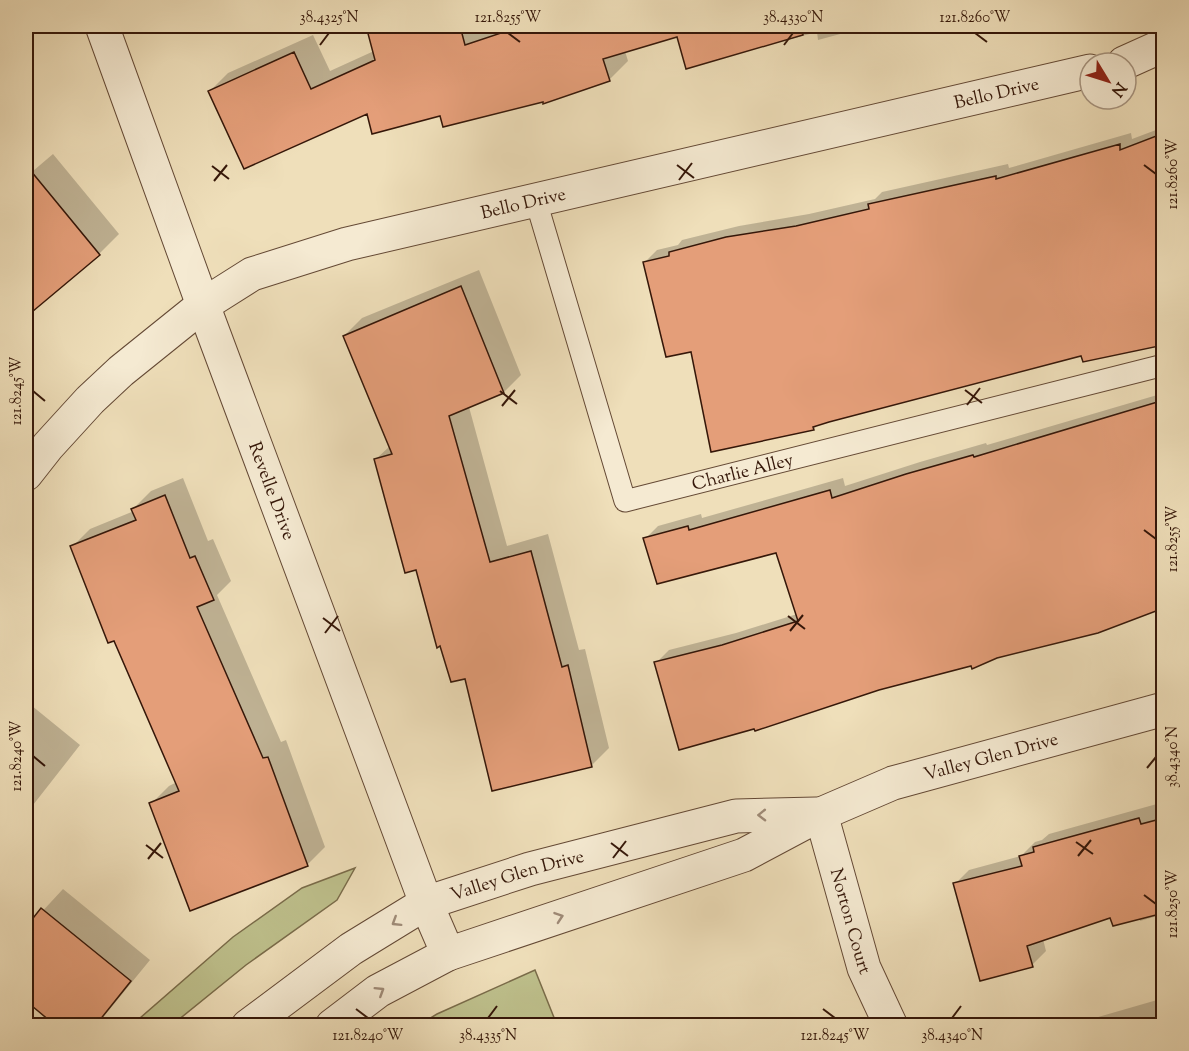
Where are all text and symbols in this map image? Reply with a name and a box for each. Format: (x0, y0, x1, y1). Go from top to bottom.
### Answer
text: 38.4325°N (300, 8, 358, 29)
text: 121.8255°W (475, 8, 541, 29)
text: 38.4330°N (763, 8, 823, 29)
text: 121.8260°W (940, 8, 1011, 29)
north arrow (1078, 51, 1138, 111)
street label: Bello Drive (952, 72, 1042, 117)
text: N (1105, 77, 1131, 101)
text: 121.8260°W (1163, 138, 1184, 210)
street label: Bello Drive (478, 182, 569, 227)
text: 121.8245°W (7, 356, 28, 425)
street label: Revelle Drive (240, 439, 301, 544)
street label: Charlie Alley (689, 448, 796, 499)
text: 121.8255°W (1163, 506, 1184, 572)
text: 121.8240°W (7, 720, 28, 791)
text: 38.4340°N (1163, 726, 1184, 788)
street label: Valley Glen Drive (921, 727, 1061, 789)
one-way arrow (758, 809, 767, 821)
street label: Valley Glen Drive (448, 845, 587, 909)
street label: Norton Court (822, 866, 876, 979)
text: 121.8250°W (1163, 869, 1184, 938)
one-way arrow (553, 912, 564, 925)
one-way arrow (392, 914, 402, 926)
one-way arrow (374, 987, 384, 999)
text: 121.8240°W (333, 1026, 404, 1047)
text: 38.4335°N (459, 1026, 517, 1047)
text: 121.8245°W (801, 1026, 870, 1047)
text: 38.4340°N (921, 1026, 983, 1047)

